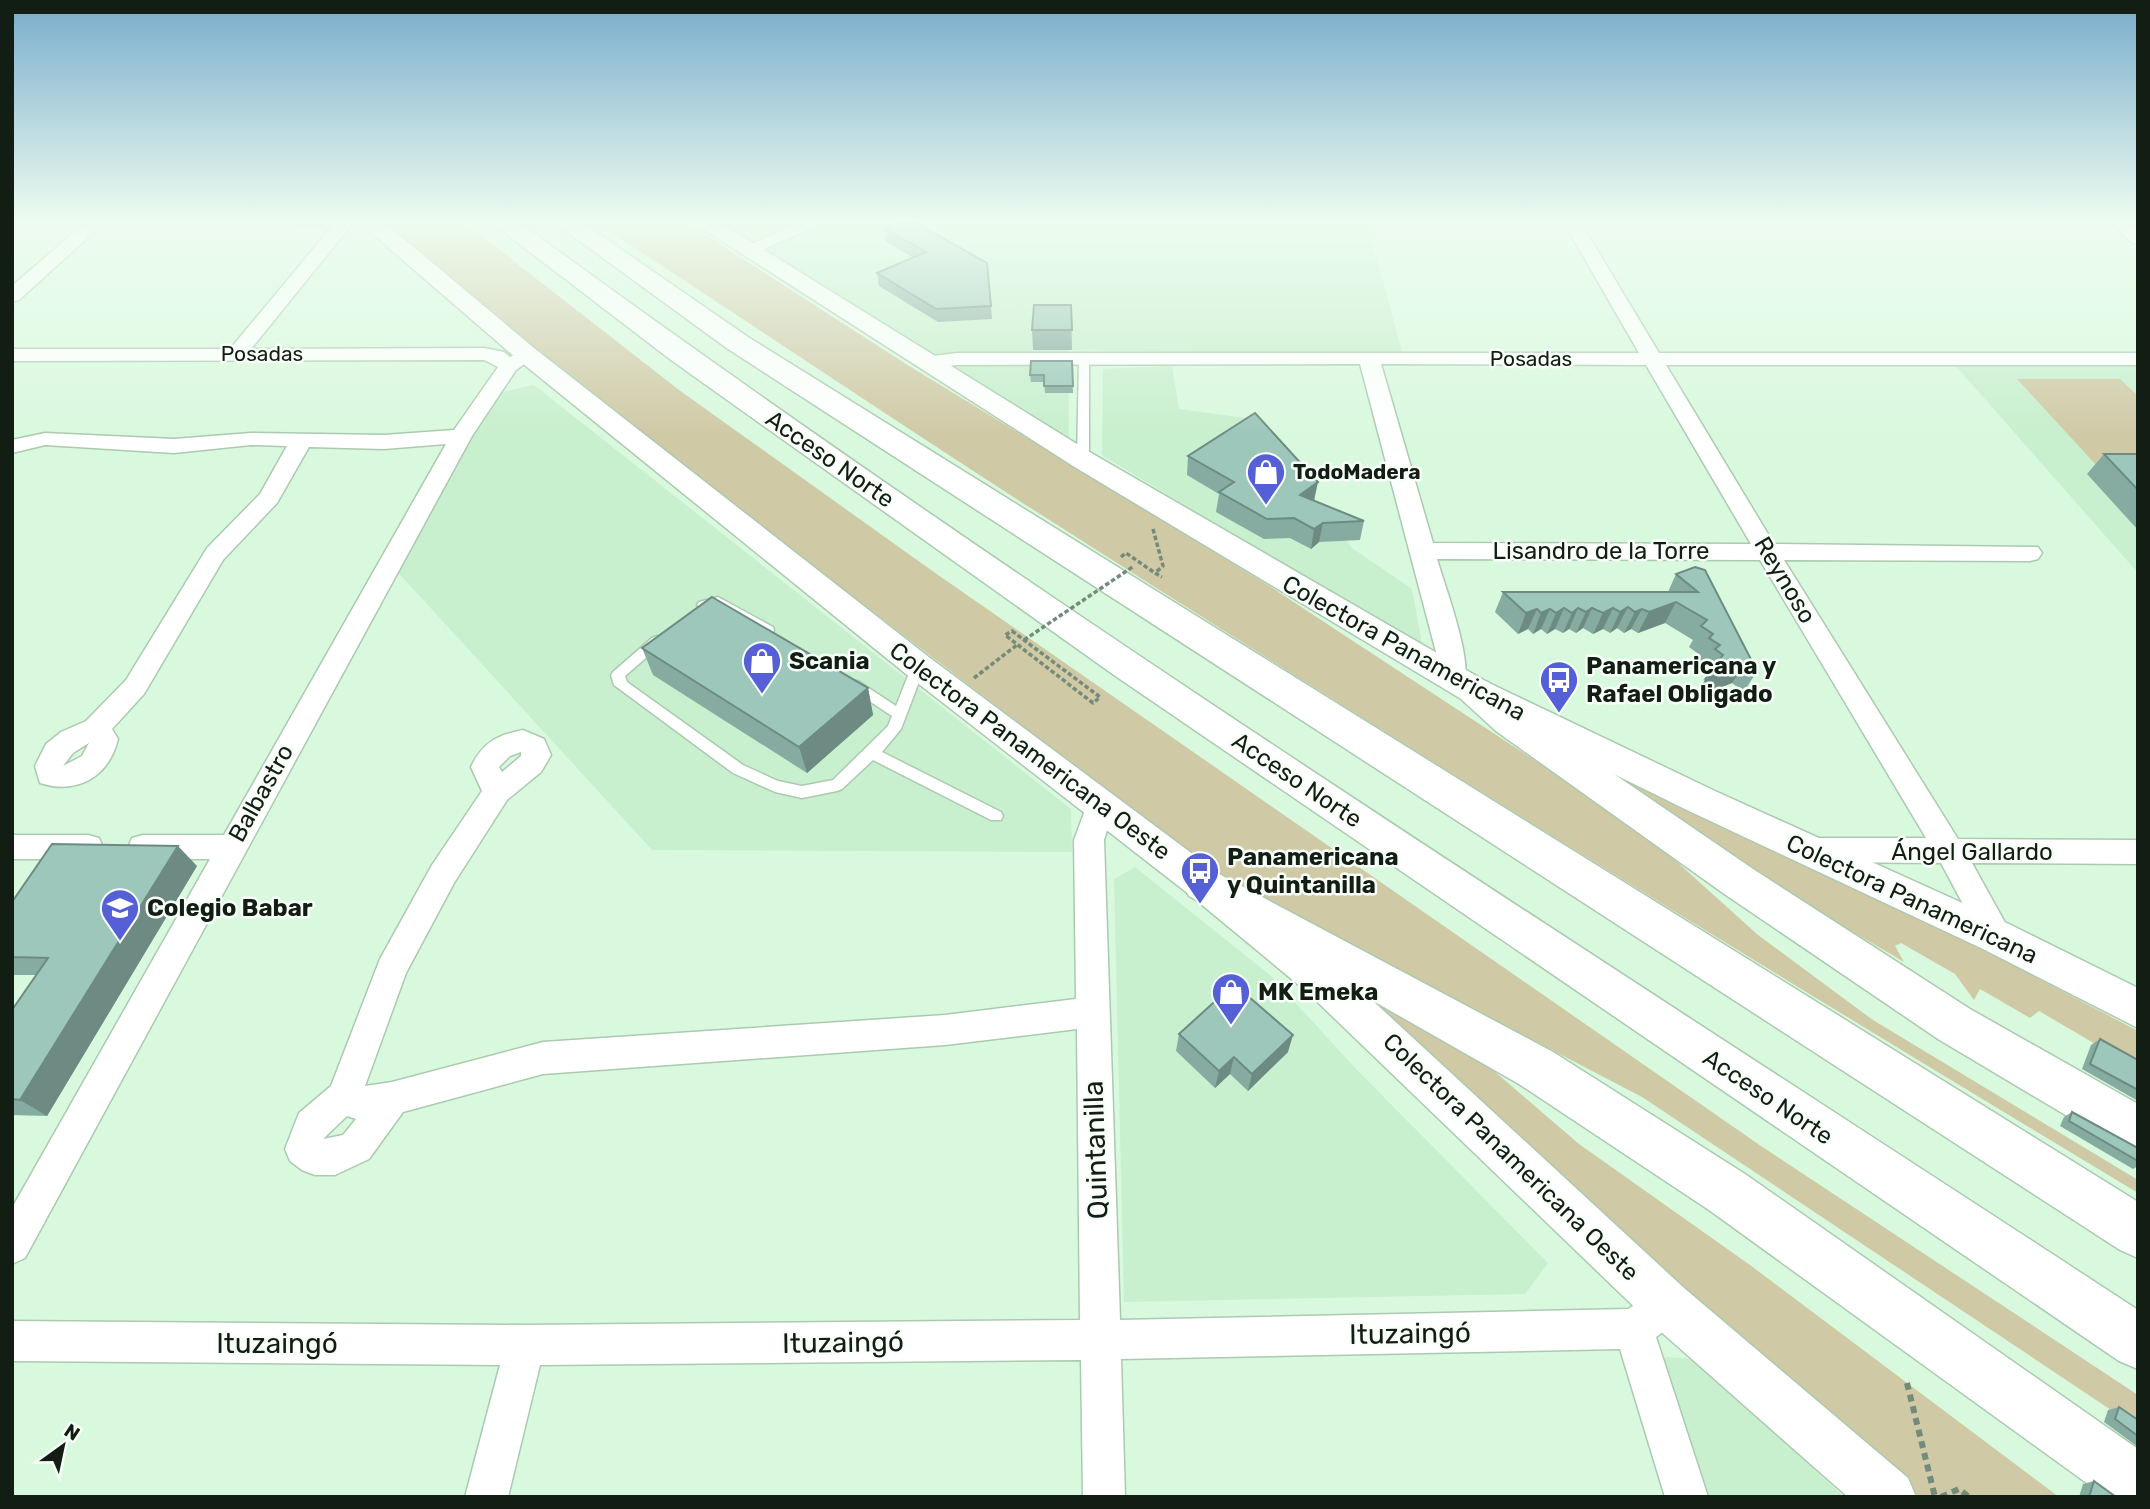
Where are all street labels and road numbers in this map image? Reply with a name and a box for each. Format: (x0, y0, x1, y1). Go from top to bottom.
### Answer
street label: Posadas (221, 341, 303, 366)
street label: Posadas (1490, 346, 1572, 371)
street label: Acceso Norte (760, 404, 900, 514)
street label: Reynoso (1748, 532, 1822, 628)
street label: Lisandro de la Torre (1493, 537, 1709, 565)
street label: Colectora Panamericana (1278, 569, 1530, 727)
street label: Colectora Panamericana Oeste (884, 636, 1176, 866)
street label: Acceso Norte (1227, 726, 1367, 834)
street label: Balbastro (223, 739, 299, 847)
street label: Colectora Panamericana (1782, 828, 2042, 970)
street label: Ángel Gallardo (1891, 838, 2053, 866)
street label: Colectora Panamericana Oeste (1377, 1027, 1645, 1287)
street label: Acceso Norte (1698, 1043, 1838, 1151)
street label: Quintanilla (1077, 1080, 1114, 1220)
street label: Ituzaingó (1349, 1316, 1471, 1351)
street label: Ituzaingó (782, 1325, 904, 1360)
street label: Ituzaingó (216, 1327, 338, 1360)

